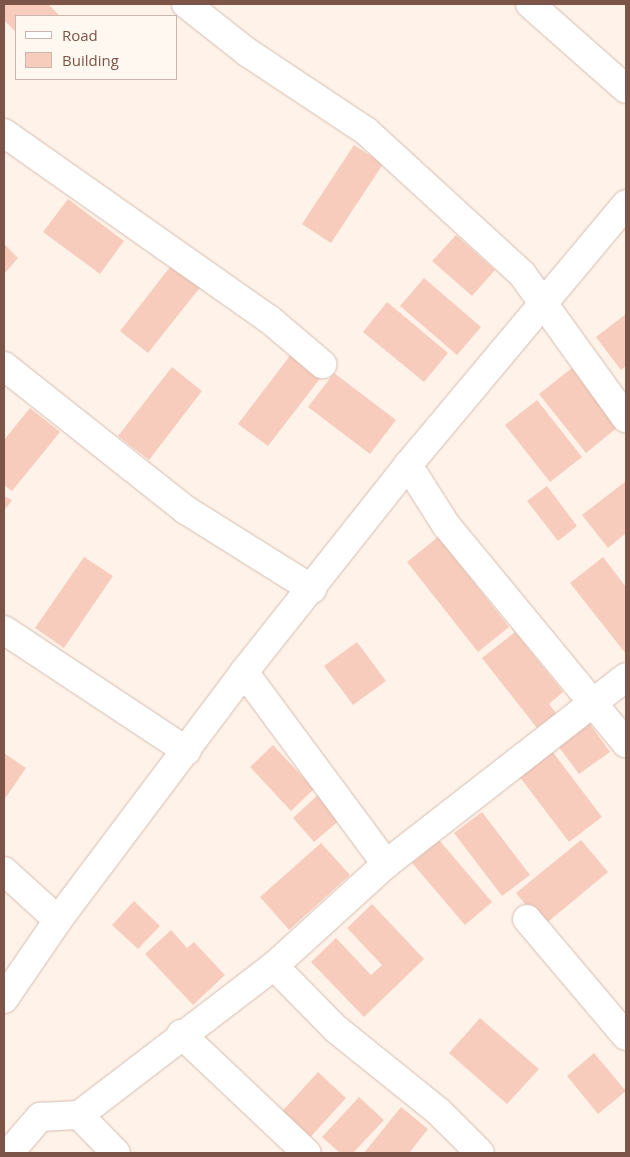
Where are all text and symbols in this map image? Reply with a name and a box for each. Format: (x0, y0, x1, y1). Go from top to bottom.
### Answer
legend (15, 15, 178, 80)
text: Road (62, 25, 98, 45)
text: Building (62, 50, 119, 70)

